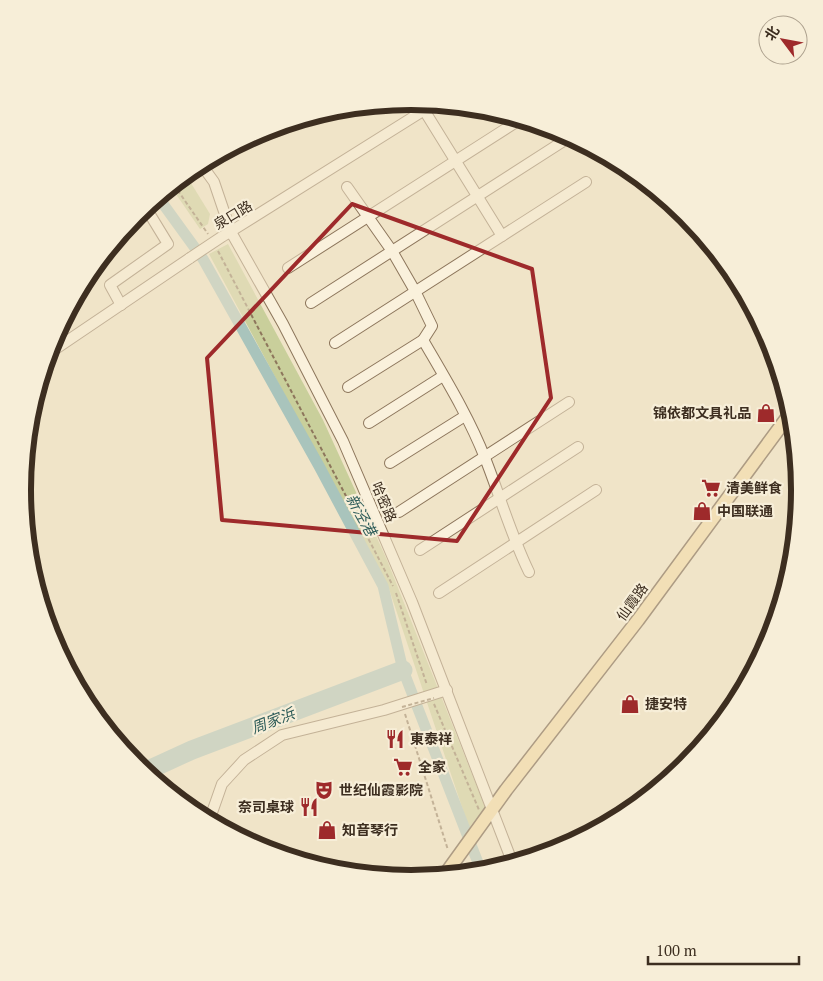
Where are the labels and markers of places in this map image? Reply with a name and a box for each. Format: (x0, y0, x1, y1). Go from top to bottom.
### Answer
shop icon: 锦依都文具礼品 (755, 402, 777, 424)
place label: 锦依都文具礼品 (653, 403, 751, 422)
supermarket icon: 清美鲜食 (700, 477, 722, 499)
place label: 清美鲜食 (726, 478, 782, 497)
shop icon: 中国联通 (691, 500, 713, 522)
place label: 中国联通 (717, 501, 773, 520)
shop icon: 捷安特 (619, 693, 641, 715)
place label: 捷安特 (645, 694, 687, 713)
restaurant icon: 東泰祥 (384, 728, 406, 750)
place label: 東泰祥 (410, 729, 452, 748)
supermarket icon: 全家 (392, 756, 414, 778)
place label: 全家 (418, 757, 446, 776)
theatre icon: 世纪仙霞影院 (313, 779, 335, 801)
place label: 世纪仙霞影院 (339, 780, 423, 799)
restaurant icon: 奈司桌球 (298, 796, 320, 818)
place label: 奈司桌球 (238, 797, 294, 816)
shop icon: 知音琴行 (316, 819, 338, 841)
place label: 知音琴行 (342, 820, 398, 839)

